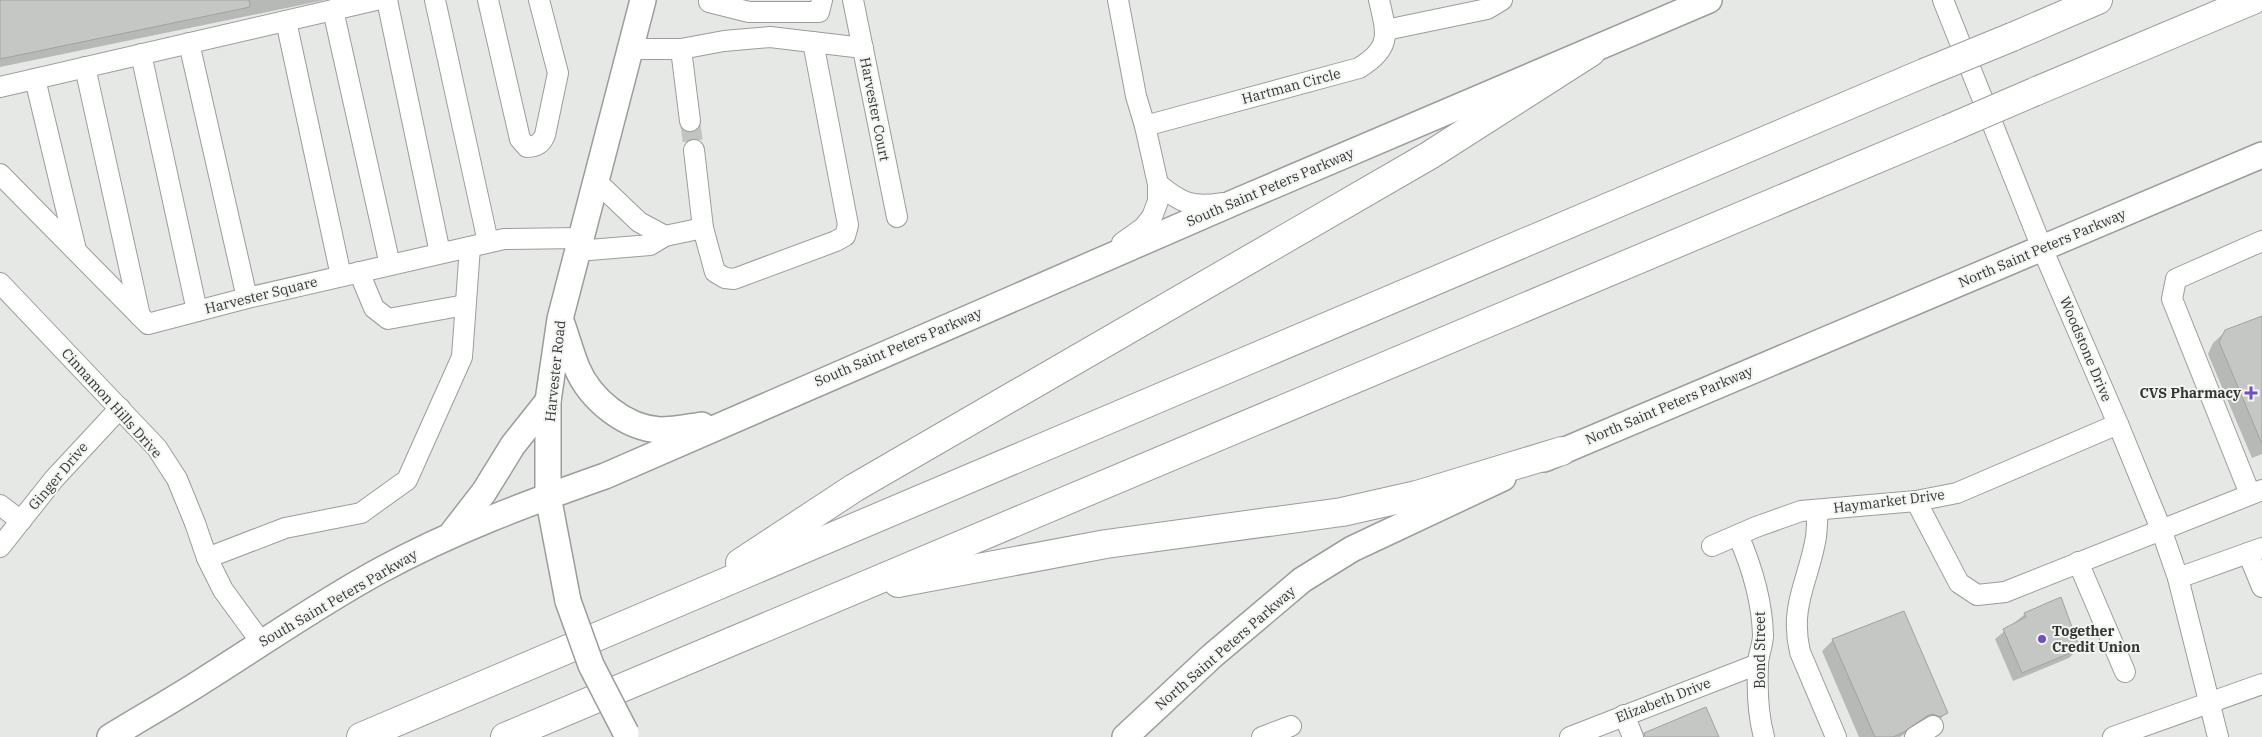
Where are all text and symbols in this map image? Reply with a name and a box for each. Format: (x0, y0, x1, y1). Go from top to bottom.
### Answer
street label: Harvester Court (856, 55, 894, 163)
street label: Hartman Circle (1240, 64, 1342, 108)
street label: South Saint Peters Parkway (1184, 143, 1357, 230)
street label: North Saint Peters Parkway (1955, 204, 2129, 292)
street label: Harvester Square (203, 272, 319, 318)
street label: Woodstone Drive (2056, 294, 2116, 404)
street label: South Saint Peters Parkway (812, 303, 985, 390)
street label: Harvester Road (541, 319, 569, 423)
street label: Cinnamon Hills Drive (58, 344, 166, 462)
street label: North Saint Peters Parkway (1582, 361, 1756, 449)
place label: CVS Pharmacy (2139, 384, 2241, 402)
marker: CVS Pharmacy (2245, 387, 2257, 399)
street label: Ginger Drive (24, 438, 92, 514)
street label: Haymarket Drive (1832, 485, 1946, 517)
street label: South Saint Peters Parkway (255, 545, 421, 651)
street label: North Saint Peters Parkway (1151, 582, 1299, 714)
street label: Bond Street (1751, 611, 1769, 689)
place label: Together Credit Union (2052, 622, 2140, 656)
marker: Together Credit Union (2036, 633, 2048, 645)
street label: Elizabeth Drive (1613, 674, 1713, 726)

